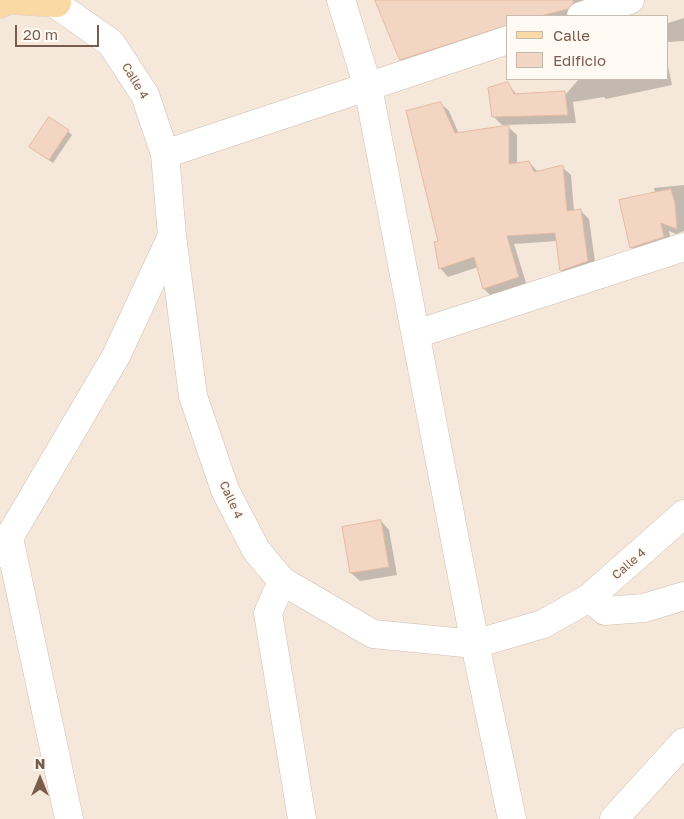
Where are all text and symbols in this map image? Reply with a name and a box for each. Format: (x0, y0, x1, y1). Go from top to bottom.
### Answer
scale bar (18, 15, 101, 47)
legend (507, 15, 669, 80)
text: 20 m (23, 25, 58, 43)
text: Calle (553, 26, 590, 44)
text: Edificio (553, 51, 606, 69)
street label: Calle 4 (119, 60, 151, 102)
street label: Calle 4 (216, 479, 246, 521)
street label: Calle 4 (609, 546, 649, 582)
north arrow (15, 754, 65, 804)
text: N (35, 755, 45, 772)

